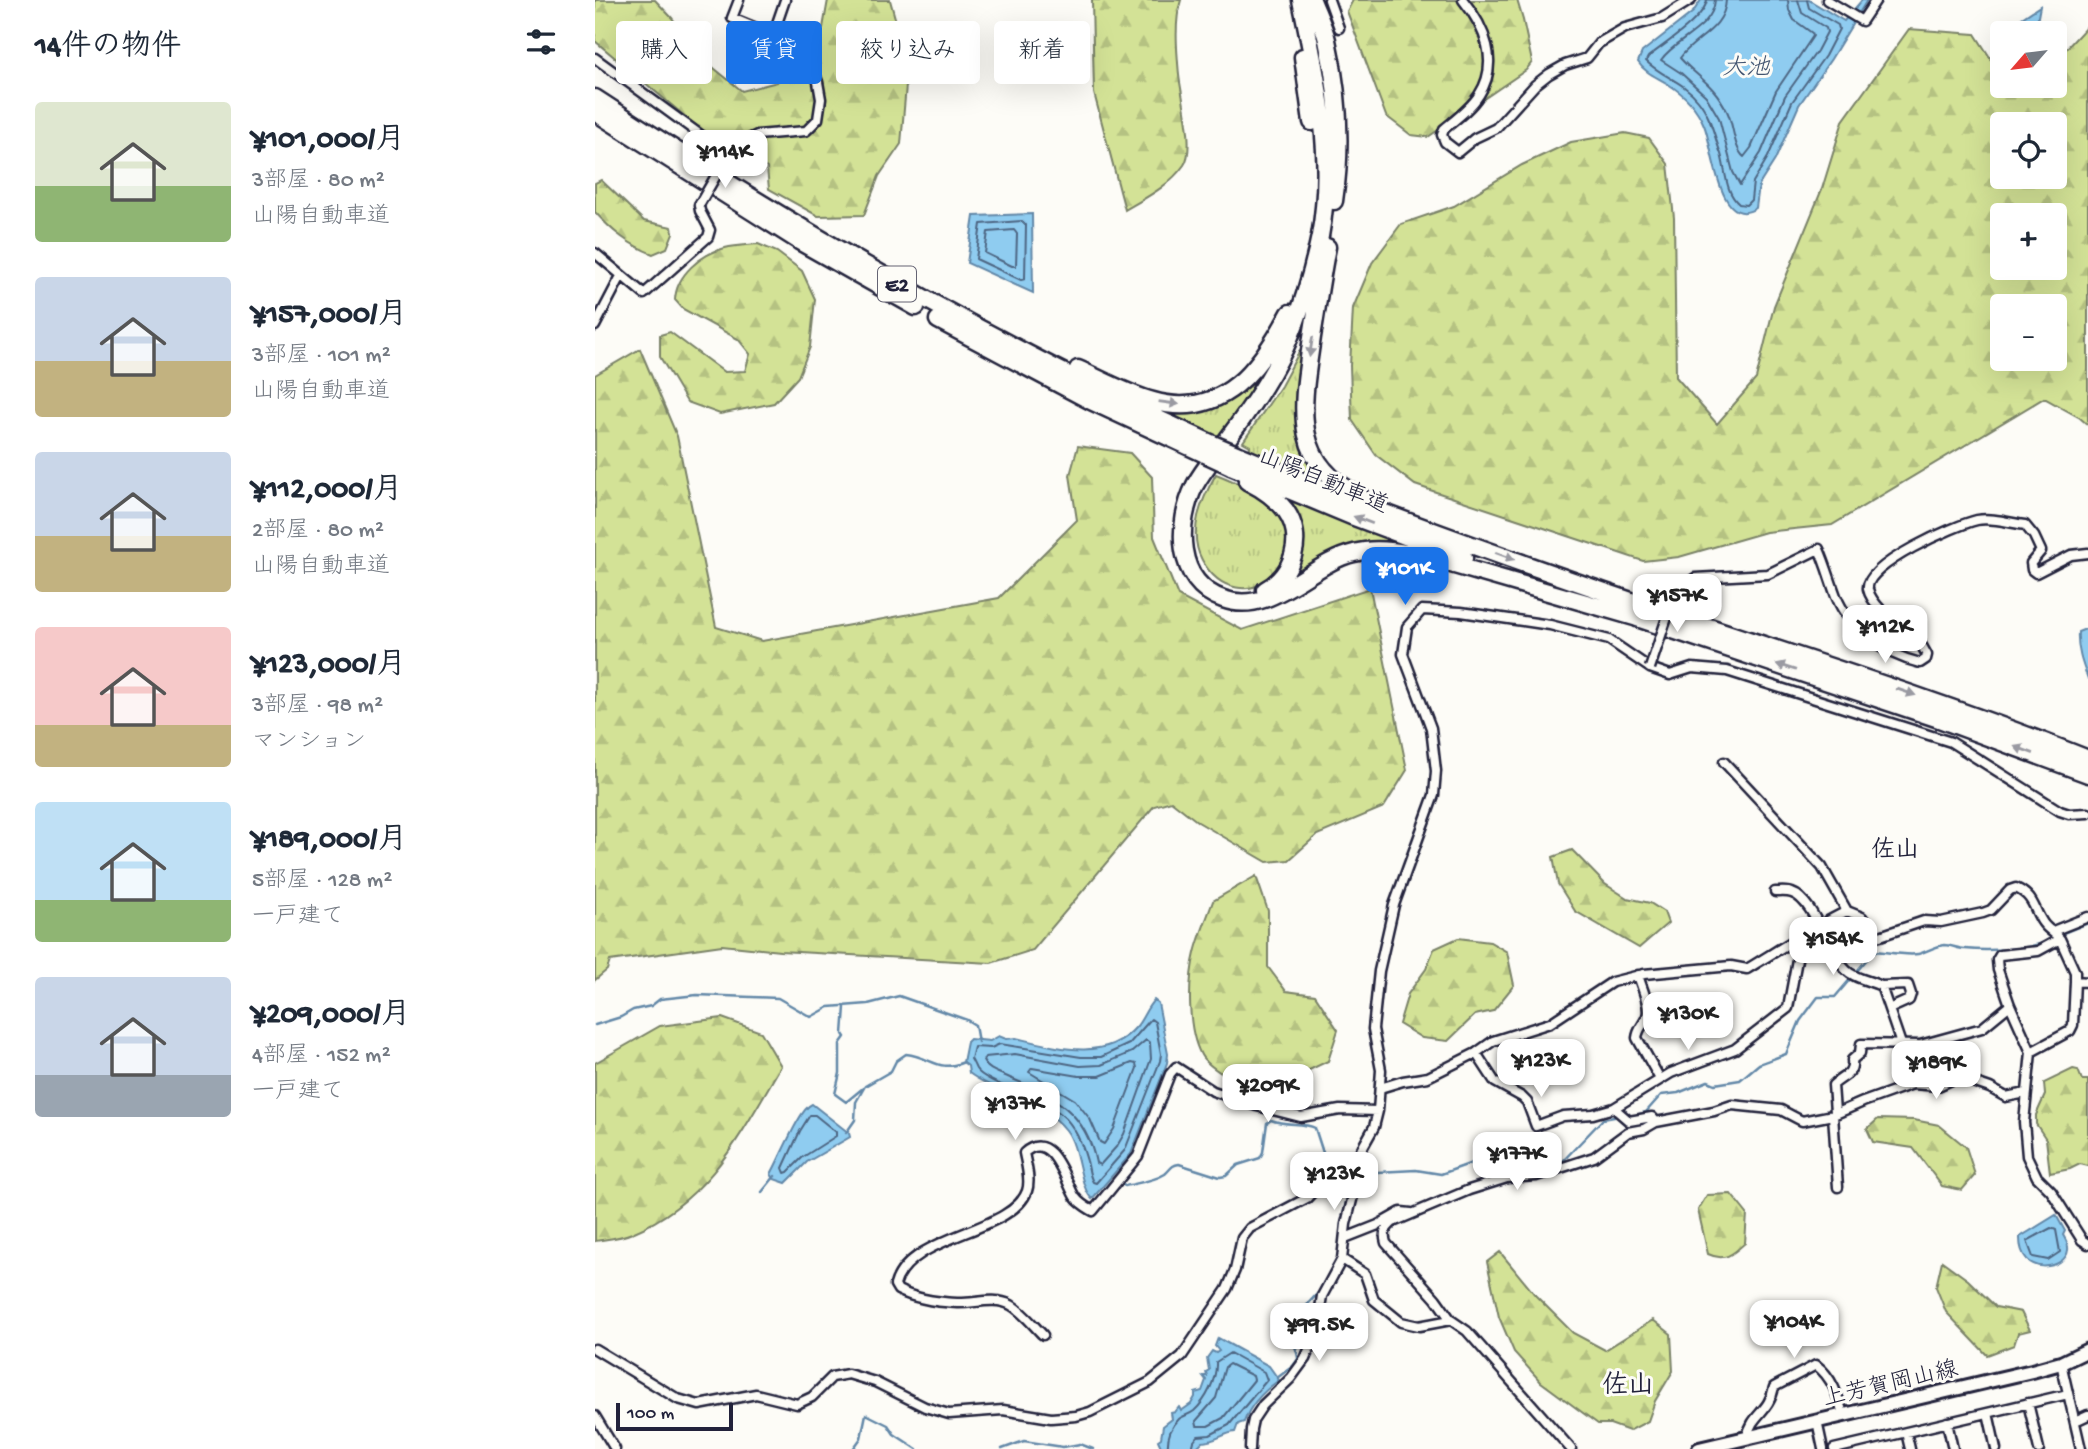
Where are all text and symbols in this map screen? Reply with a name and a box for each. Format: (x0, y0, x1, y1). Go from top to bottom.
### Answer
chip: 購入 (616, 21, 712, 84)
chip: 賃貸 (726, 21, 822, 84)
chip: 絞り込み (836, 21, 980, 84)
chip: 新着 (994, 21, 1090, 84)
north arrow (1990, 21, 2067, 98)
map controls (1990, 21, 2067, 371)
icon: filters (522, 23, 560, 61)
text: 14件の物件 (35, 31, 181, 66)
water label: 大池 (1722, 55, 1771, 84)
button: locate (1990, 112, 2067, 189)
text: ¥101,000/月 (252, 124, 405, 159)
icon: home (91, 130, 175, 214)
pin: ¥114K (676, 130, 774, 190)
text: ¥114K (699, 139, 751, 166)
text: 3部屋 · 80 m² (252, 168, 385, 195)
button: + (1990, 203, 2067, 280)
text: 山陽自動車道 (252, 204, 390, 231)
road number: E2 (878, 266, 916, 302)
button: − (1990, 294, 2067, 371)
text: ¥157,000/月 (252, 299, 407, 334)
icon: home (91, 305, 175, 389)
one-way arrow (1305, 336, 1316, 358)
text: 3部屋 · 101 m² (252, 343, 391, 370)
text: 山陽自動車道 (252, 379, 390, 406)
one-way arrow (1158, 398, 1180, 409)
street label: 山陽自動車道 (1254, 443, 1392, 521)
text: ¥112,000/月 (252, 474, 403, 509)
icon: home (91, 480, 175, 564)
one-way arrow (1352, 515, 1373, 526)
text: 2部屋 · 80 m² (252, 518, 384, 545)
pin: ¥101K (1356, 548, 1454, 607)
one-way arrow (1495, 551, 1516, 562)
text: 山陽自動車道 (252, 554, 390, 581)
text: ¥101K (1378, 556, 1432, 583)
pin: ¥157K (1628, 574, 1726, 634)
text: ¥157K (1649, 583, 1705, 610)
pin: ¥112K (1836, 606, 1934, 665)
text: ¥112K (1858, 614, 1912, 641)
text: ¥123,000/月 (252, 649, 406, 684)
icon: home (91, 655, 175, 739)
one-way arrow (1775, 661, 1796, 672)
one-way arrow (1896, 687, 1917, 698)
text: 3部屋 · 98 m² (252, 693, 383, 720)
text: マンション (252, 729, 366, 756)
one-way arrow (2014, 744, 2035, 755)
text: ¥189,000/月 (252, 824, 407, 859)
icon: home (91, 830, 175, 914)
district label: 佐山 (1871, 836, 1919, 866)
text: 5部屋 · 128 m² (252, 868, 392, 895)
text: 一戸建て (252, 904, 344, 931)
pin: ¥154K (1784, 918, 1882, 977)
text: ¥154K (1805, 926, 1861, 953)
pin: ¥130K (1639, 992, 1737, 1052)
text: ¥209,000/月 (252, 999, 410, 1034)
text: ¥130K (1659, 1001, 1717, 1028)
icon: home (91, 1005, 175, 1089)
pin: ¥123K (1492, 1040, 1590, 1099)
pin: ¥189K (1887, 1042, 1985, 1101)
text: 4部屋 · 152 m² (252, 1043, 391, 1070)
text: ¥123K (1513, 1048, 1569, 1075)
text: ¥189K (1908, 1050, 1964, 1077)
pin: ¥209K (1219, 1064, 1317, 1124)
text: ¥209K (1238, 1073, 1298, 1100)
text: 一戸建て (252, 1079, 344, 1106)
pin: ¥137K (966, 1082, 1064, 1142)
text: ¥137K (987, 1091, 1043, 1118)
pin: ¥177K (1468, 1132, 1566, 1192)
text: ¥177K (1489, 1141, 1545, 1168)
pin: ¥123K (1285, 1152, 1383, 1212)
text: ¥123K (1306, 1161, 1362, 1188)
pin: ¥104K (1745, 1300, 1843, 1360)
pin: ¥99.5K (1262, 1304, 1376, 1363)
text: ¥104K (1766, 1309, 1822, 1336)
text: ¥99.5K (1286, 1312, 1352, 1339)
street label: 上芳賀岡山線 (1820, 1356, 1961, 1414)
district label: 佐山 (1602, 1370, 1654, 1403)
scale bar (616, 1400, 733, 1432)
text: 100 m (627, 1403, 674, 1426)

